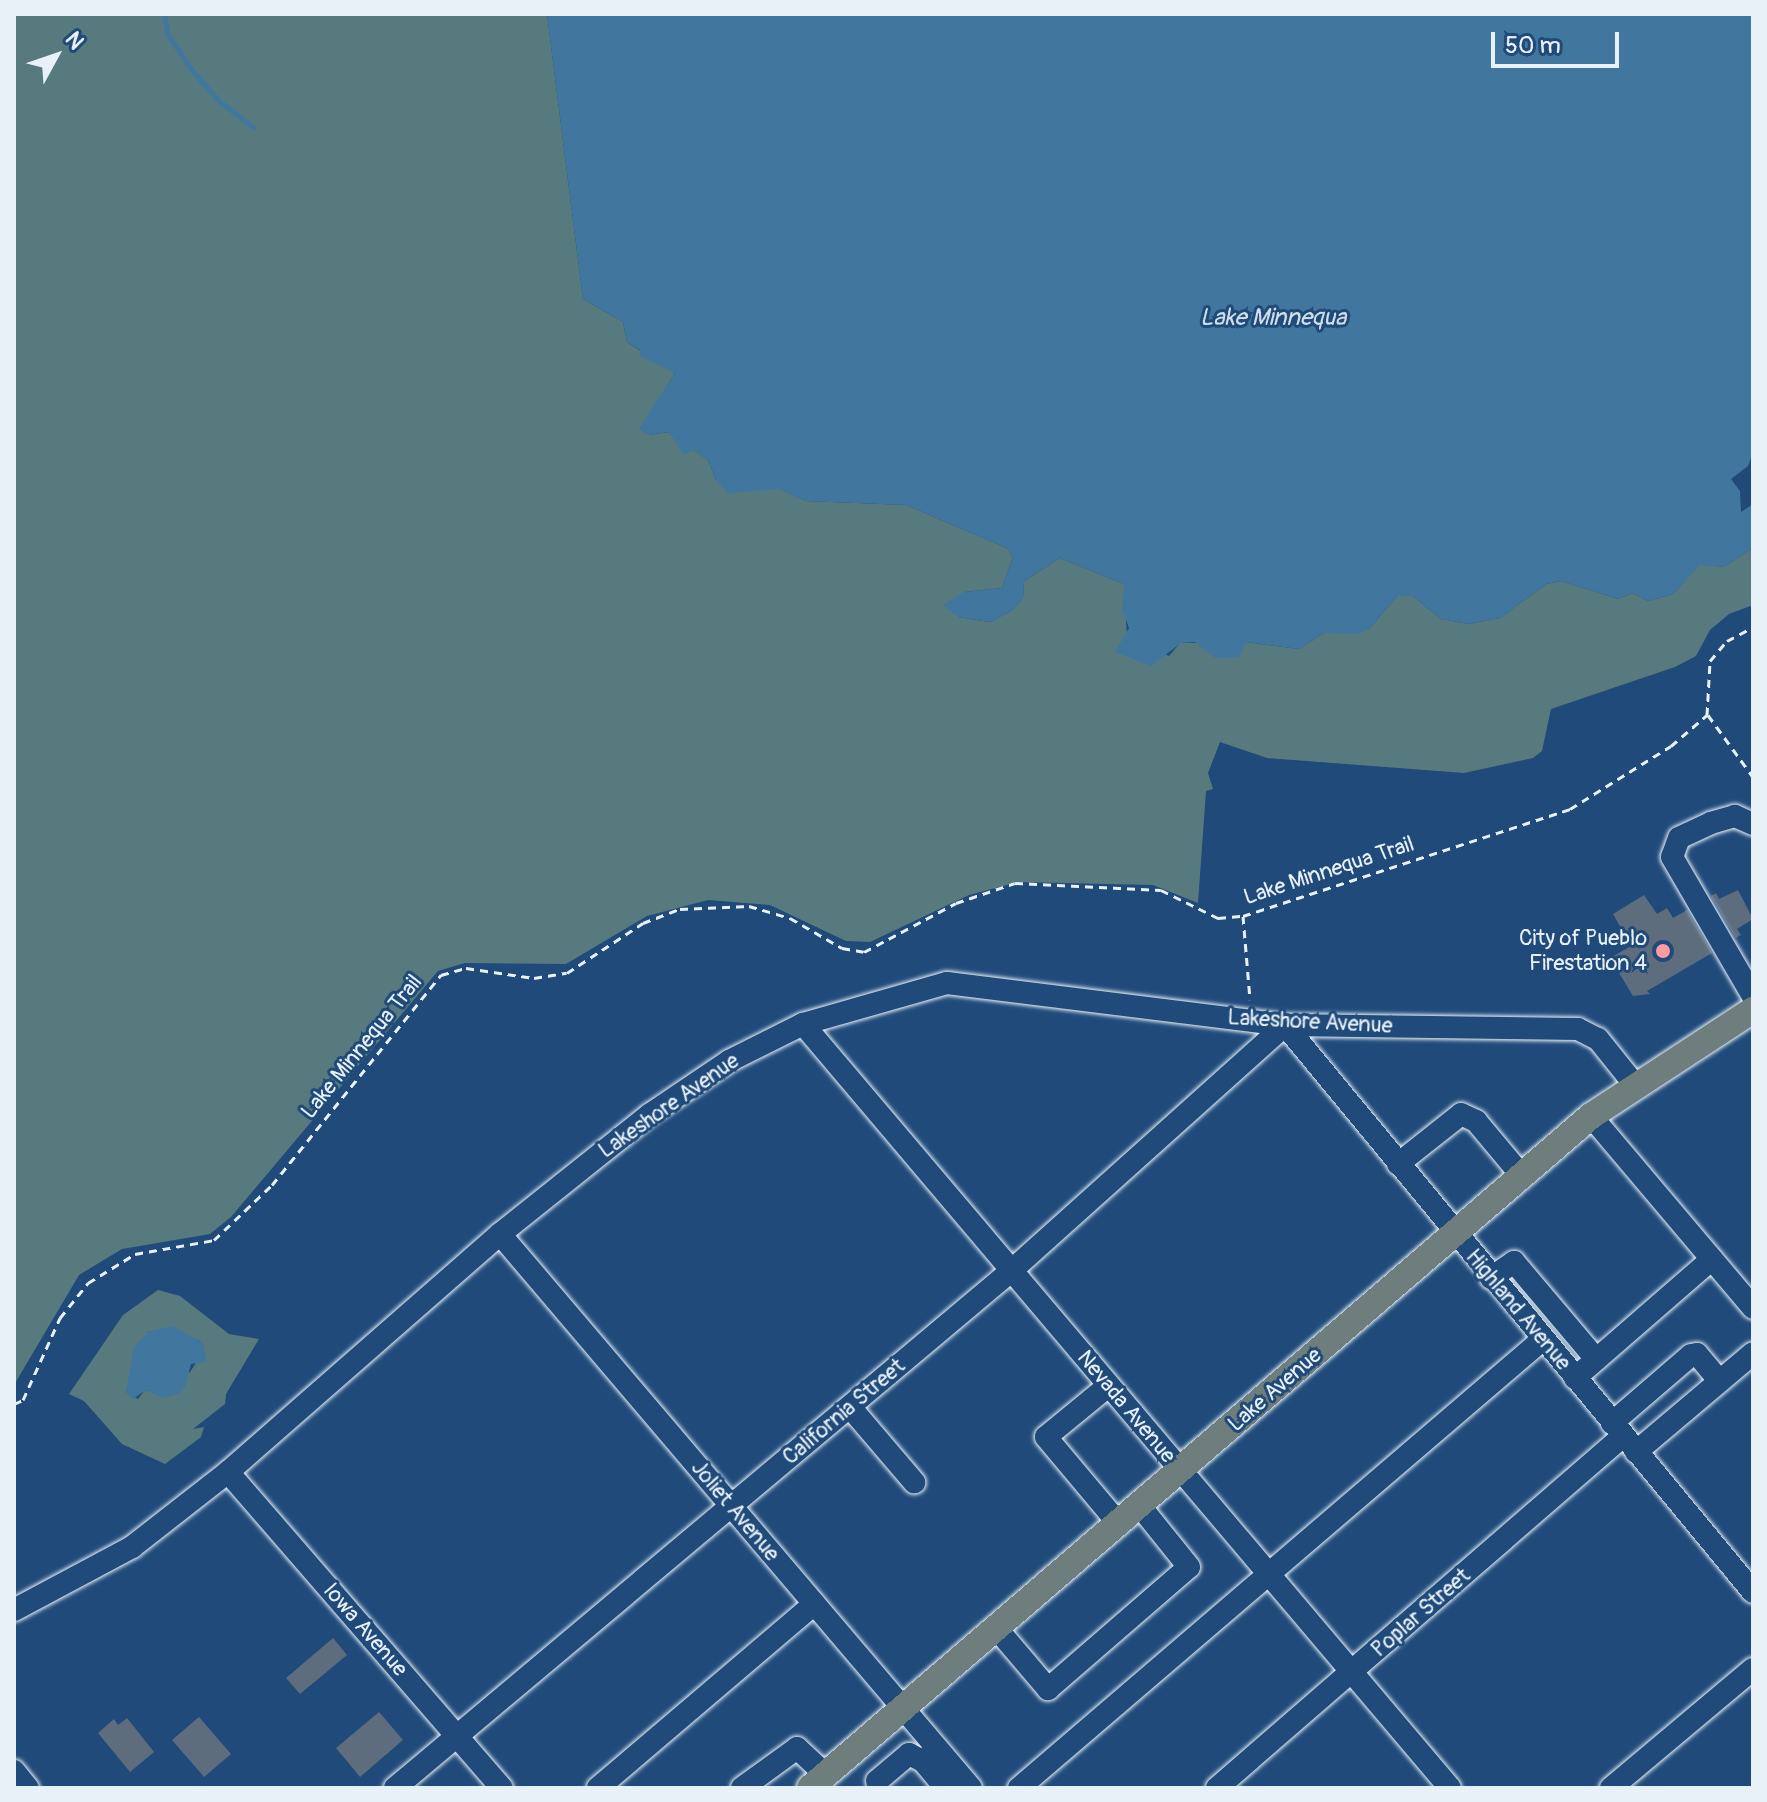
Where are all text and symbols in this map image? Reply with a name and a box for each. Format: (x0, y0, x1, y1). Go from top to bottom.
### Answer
north arrow (16, 16, 96, 96)
scale bar (1495, 16, 1623, 66)
text: N (59, 26, 90, 55)
text: 50 m (1505, 31, 1561, 60)
water label: Lake Minnequa (1200, 304, 1346, 332)
street label: Lake Minnequa Trail (1240, 831, 1418, 911)
place label: City of Pueblo Firestation 4 (1519, 925, 1647, 976)
marker: City of Pueblo Firestation 4 (1654, 942, 1672, 960)
street label: Lake Minnequa Trail (296, 970, 428, 1124)
street label: Lakeshore Avenue (1227, 1004, 1393, 1040)
street label: Lakeshore Avenue (594, 1048, 744, 1164)
street label: Highland Avenue (1460, 1244, 1576, 1376)
street label: Lake Avenue (1223, 1342, 1327, 1438)
street label: Nevada Avenue (1071, 1345, 1181, 1469)
street label: California Street (778, 1353, 910, 1471)
street label: Joliet Avenue (685, 1455, 785, 1567)
street label: Poplar Street (1366, 1563, 1476, 1663)
street label: Iowa Avenue (317, 1578, 413, 1682)

